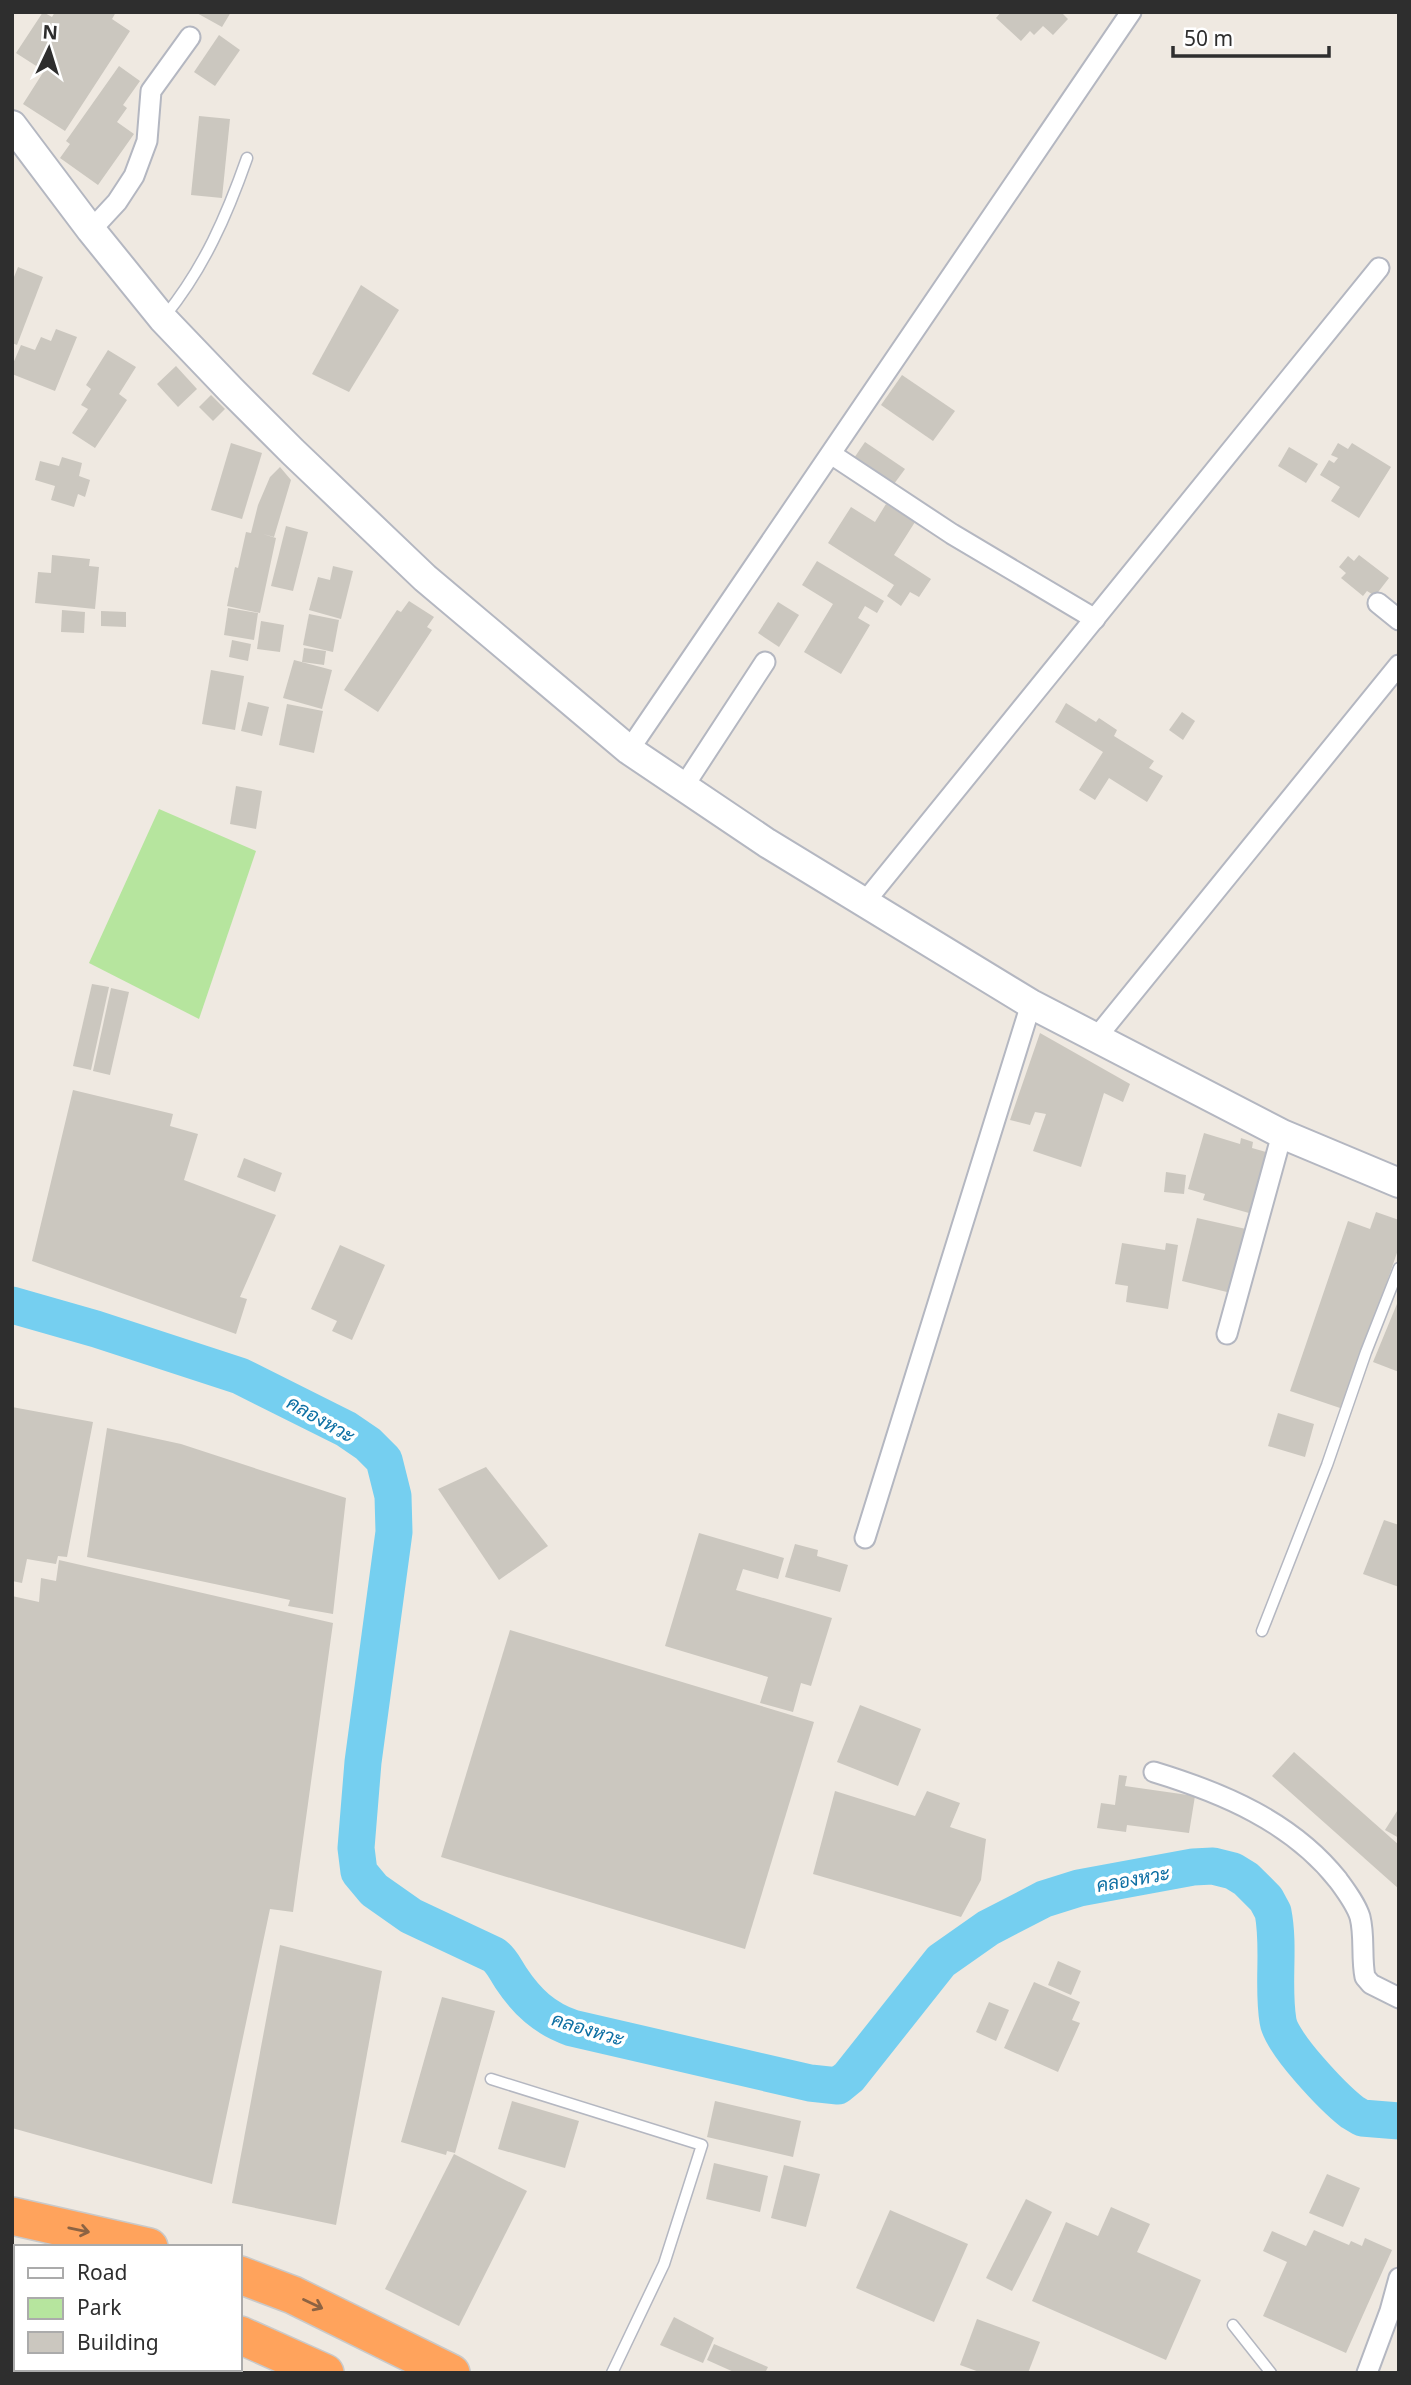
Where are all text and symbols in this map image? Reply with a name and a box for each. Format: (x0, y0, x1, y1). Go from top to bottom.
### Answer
north arrow (14, 14, 84, 84)
scale bar (1173, 14, 1329, 58)
text: N (42, 19, 59, 46)
text: 50 m (1184, 24, 1233, 52)
water label: คลองหวะ (282, 1389, 360, 1449)
water label: คลองหวะ (1094, 1860, 1173, 1898)
water label: คลองหวะ (549, 2006, 628, 2053)
one-way arrow (67, 2224, 90, 2237)
legend (14, 2245, 242, 2371)
text: Road (77, 2258, 127, 2286)
text: Park (77, 2293, 122, 2321)
one-way arrow (303, 2299, 324, 2312)
text: Building (77, 2328, 159, 2356)

